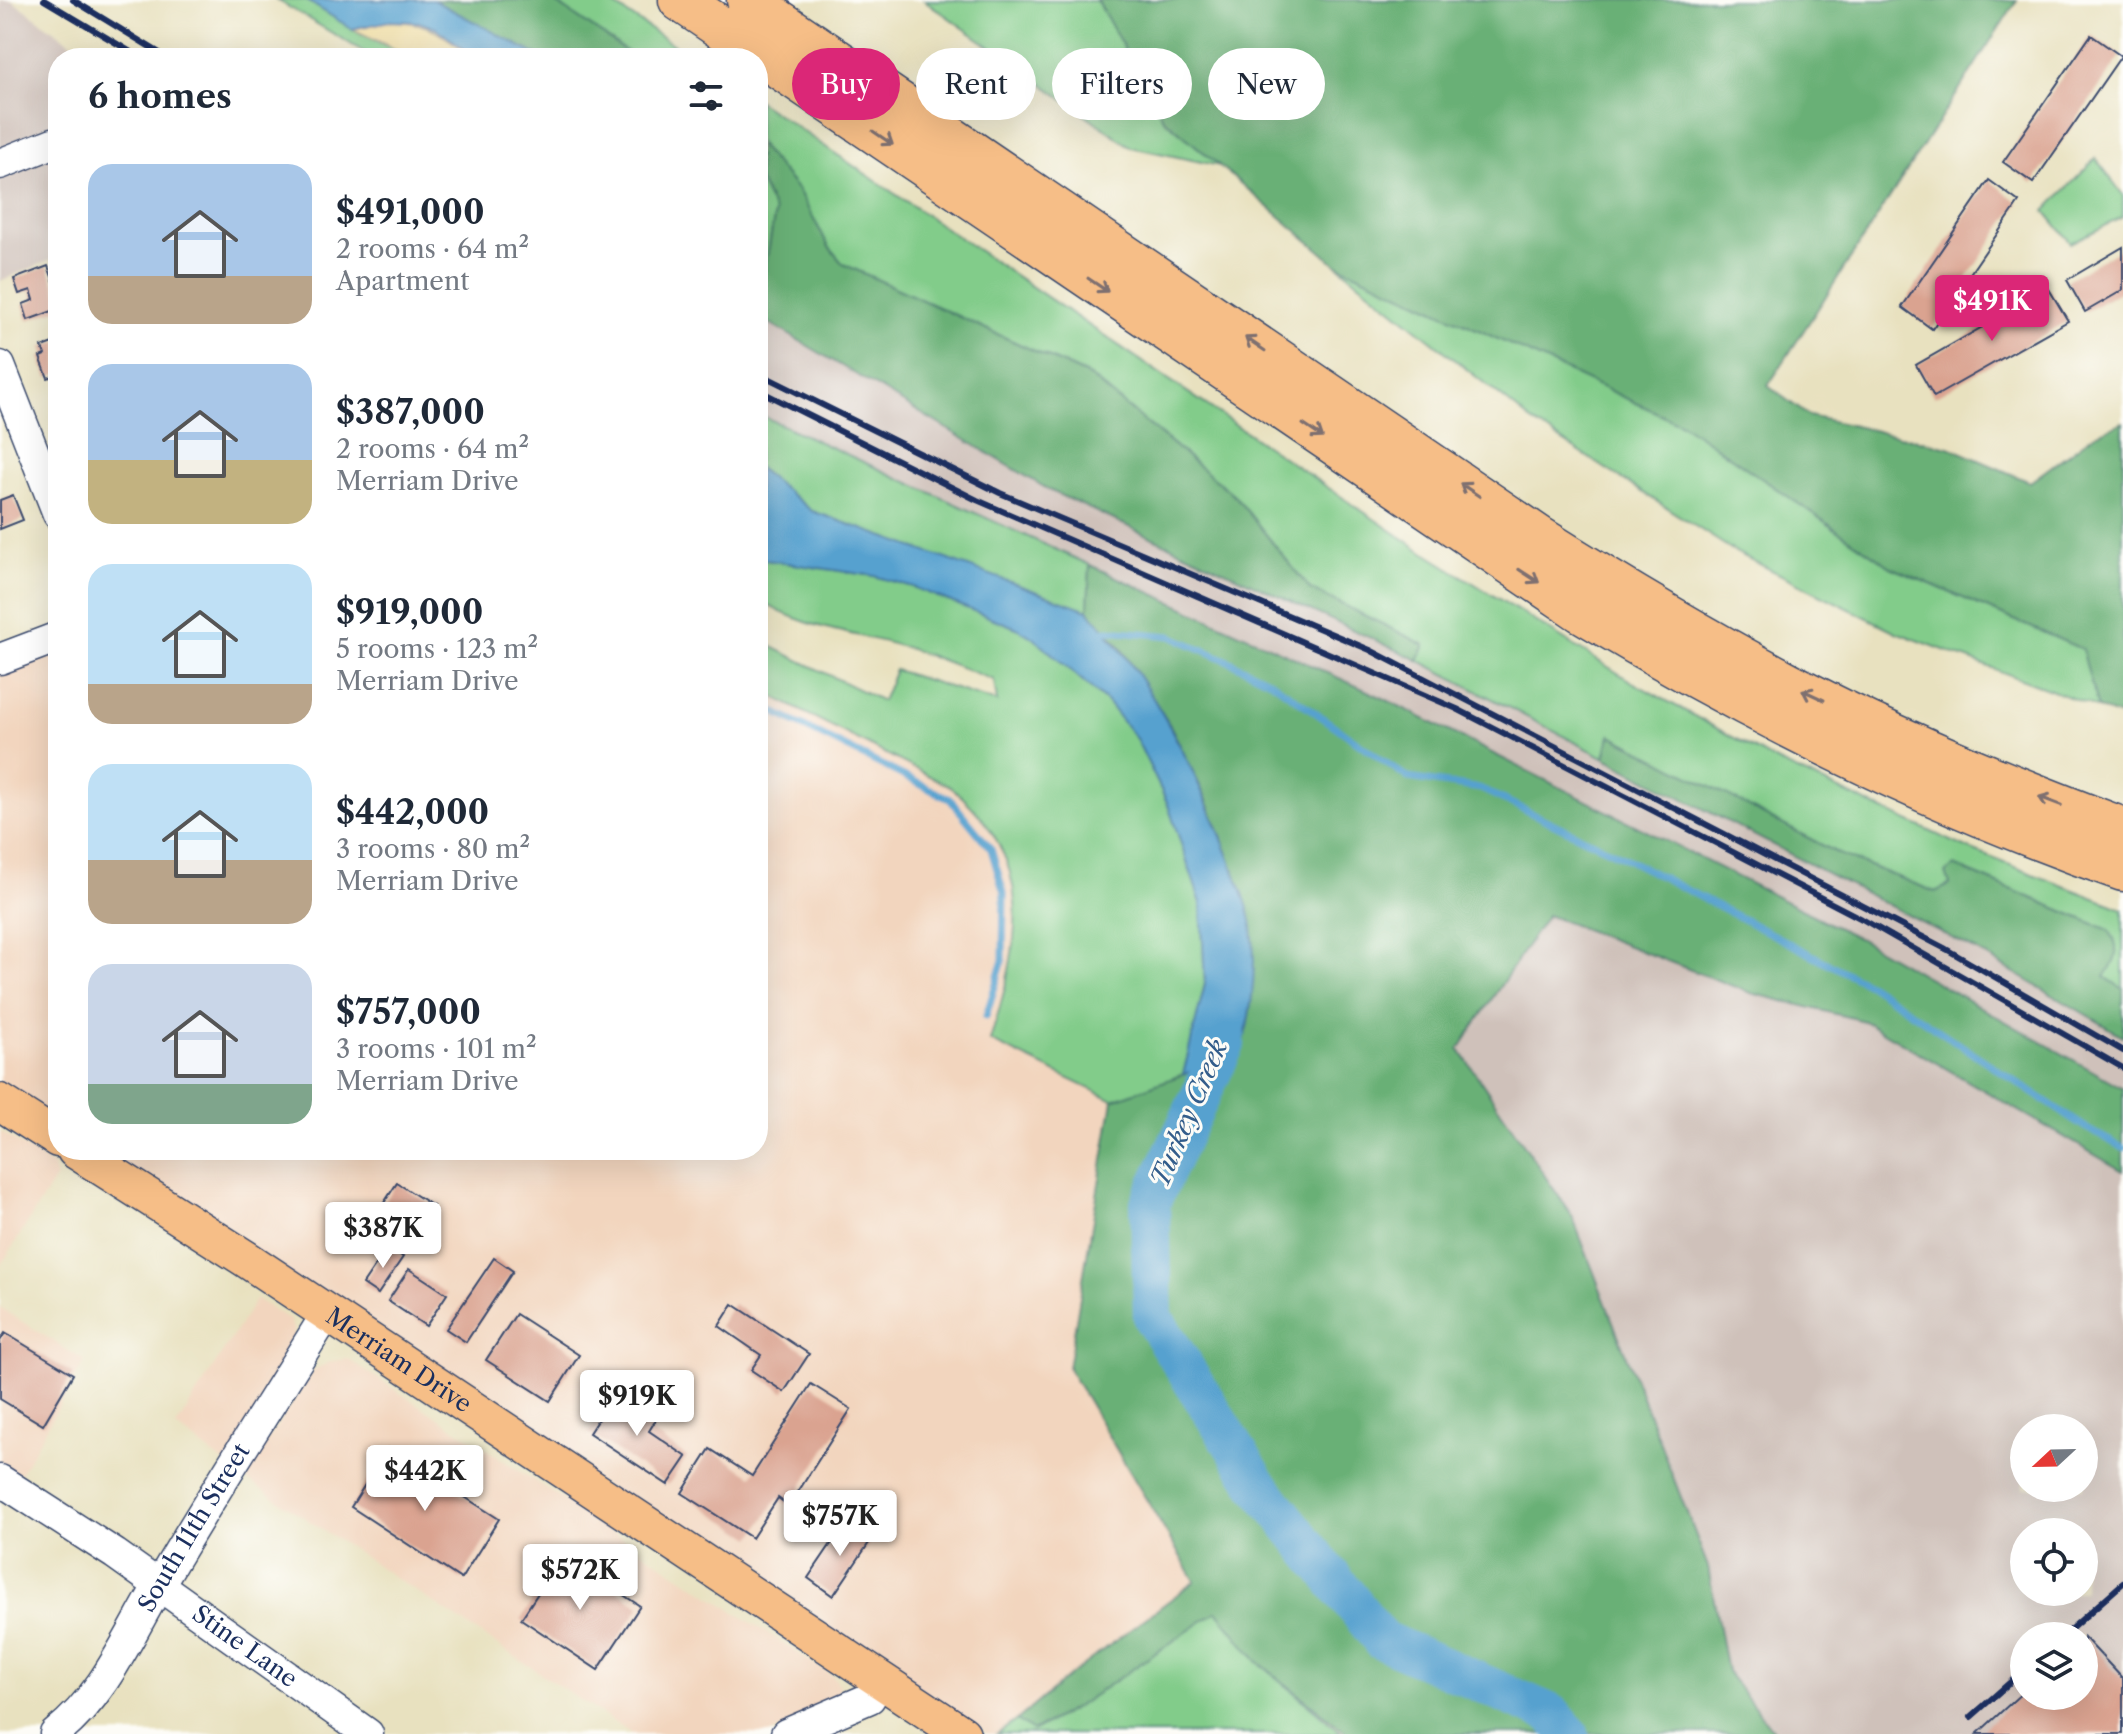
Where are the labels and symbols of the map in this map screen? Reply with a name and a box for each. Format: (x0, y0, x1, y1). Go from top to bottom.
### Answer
one-way arrow (872, 130, 894, 146)
pin: $491K (1936, 275, 2048, 343)
one-way arrow (1087, 276, 1109, 293)
one-way arrow (1244, 336, 1266, 352)
one-way arrow (1302, 423, 1324, 439)
one-way arrow (1459, 482, 1481, 498)
one-way arrow (1517, 568, 1539, 585)
one-way arrow (1801, 687, 1825, 702)
one-way arrow (2038, 793, 2063, 807)
water label: Turkey Creek (1144, 1034, 1235, 1191)
pin: $387K (327, 1202, 439, 1270)
street label: Merriam Drive (321, 1301, 477, 1419)
pin: $919K (581, 1370, 693, 1438)
north arrow (2010, 1414, 2098, 1502)
street label: South 11th Street (132, 1437, 256, 1617)
pin: $442K (369, 1445, 481, 1513)
pin: $757K (784, 1490, 896, 1558)
pin: $572K (524, 1544, 636, 1612)
street label: Stine Lane (187, 1599, 303, 1693)

